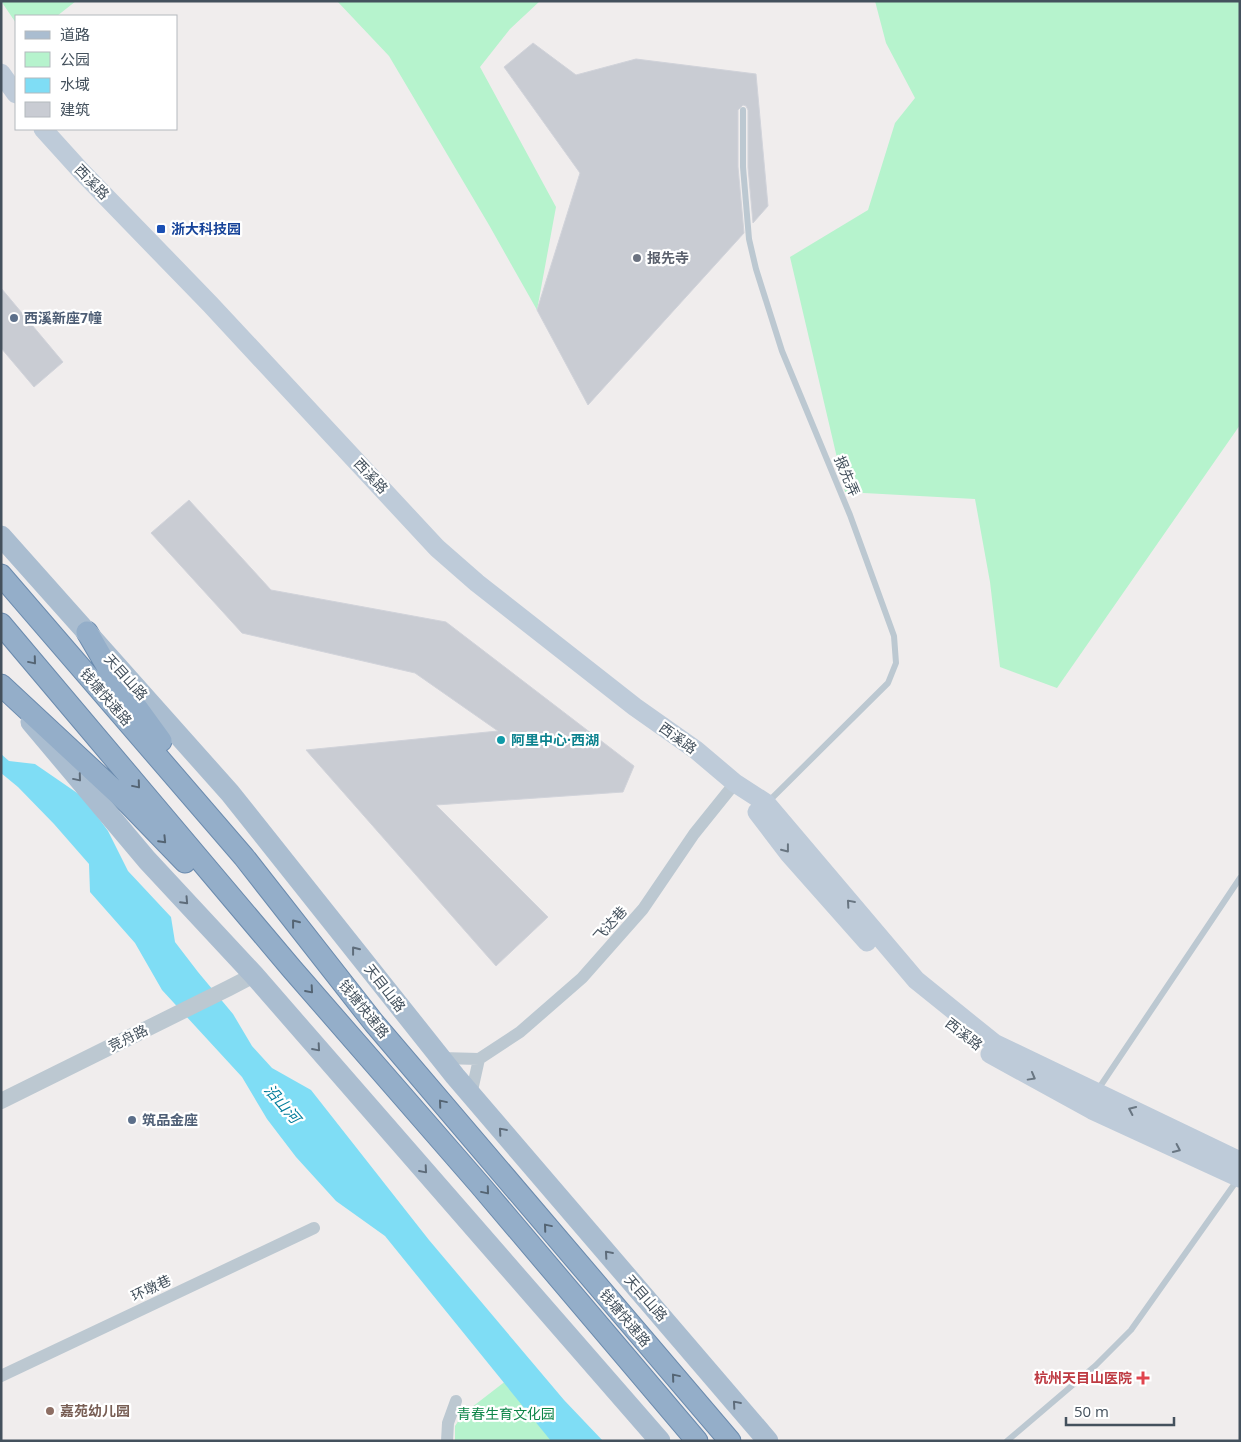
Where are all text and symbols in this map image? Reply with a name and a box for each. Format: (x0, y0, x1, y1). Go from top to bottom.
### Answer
legend (15, 15, 178, 130)
text: 道路 (60, 24, 90, 44)
text: 公园 (60, 49, 90, 69)
text: 水域 (60, 74, 90, 94)
text: 建筑 (60, 99, 90, 119)
street label: 西溪路 (71, 160, 114, 203)
place label: 浙大科技园 (171, 219, 241, 238)
marker: 浙大科技园 (155, 223, 167, 235)
place label: 报先寺 (647, 248, 689, 267)
marker: 报先寺 (631, 252, 643, 264)
place label: 西溪新座7幢 (24, 308, 102, 327)
marker: 西溪新座7幢 (8, 312, 20, 324)
street label: 报先弄 (831, 453, 864, 499)
street label: 西溪路 (350, 454, 393, 497)
street label: 天目山路 (101, 650, 152, 704)
one-way arrow (27, 655, 35, 664)
street label: 钱塘快速路 (76, 664, 137, 729)
street label: 西溪路 (656, 718, 701, 758)
place label: 阿里中心·西湖 (511, 730, 599, 749)
marker: 阿里中心·西湖 (495, 734, 507, 746)
one-way arrow (72, 773, 81, 782)
one-way arrow (132, 780, 141, 789)
one-way arrow (157, 834, 166, 843)
one-way arrow (781, 844, 790, 853)
one-way arrow (179, 895, 188, 904)
one-way arrow (848, 900, 856, 909)
street label: 飞达巷 (589, 902, 631, 946)
one-way arrow (293, 920, 301, 929)
one-way arrow (353, 947, 361, 956)
street label: 天目山路 (361, 960, 410, 1016)
street label: 钱塘快速路 (335, 976, 394, 1042)
one-way arrow (304, 984, 313, 993)
street label: 西溪路 (942, 1013, 987, 1054)
street label: 竞舟路 (105, 1020, 151, 1055)
one-way arrow (311, 1042, 320, 1051)
one-way arrow (1026, 1071, 1035, 1081)
water label: 沿山河 (260, 1080, 307, 1129)
one-way arrow (439, 1100, 448, 1109)
one-way arrow (1128, 1106, 1137, 1116)
place label: 筑品金座 (142, 1110, 198, 1129)
marker: 筑品金座 (126, 1114, 138, 1126)
one-way arrow (499, 1127, 508, 1136)
one-way arrow (1172, 1143, 1181, 1153)
one-way arrow (418, 1165, 427, 1174)
one-way arrow (480, 1186, 489, 1195)
one-way arrow (544, 1223, 553, 1232)
one-way arrow (605, 1251, 613, 1260)
street label: 环墩巷 (128, 1270, 174, 1305)
street label: 天目山路 (621, 1270, 672, 1325)
street label: 钱塘快速路 (596, 1285, 655, 1351)
place label: 杭州天目山医院 (1034, 1368, 1132, 1387)
marker: 杭州天目山医院 (1136, 1371, 1150, 1385)
one-way arrow (673, 1374, 681, 1383)
scale bar (1066, 1394, 1174, 1426)
one-way arrow (733, 1400, 742, 1409)
place label: 嘉苑幼儿园 (60, 1401, 130, 1420)
text: 50 m (1074, 1401, 1109, 1421)
park label: 青春生育文化园 (457, 1404, 555, 1423)
marker: 嘉苑幼儿园 (44, 1405, 56, 1417)

